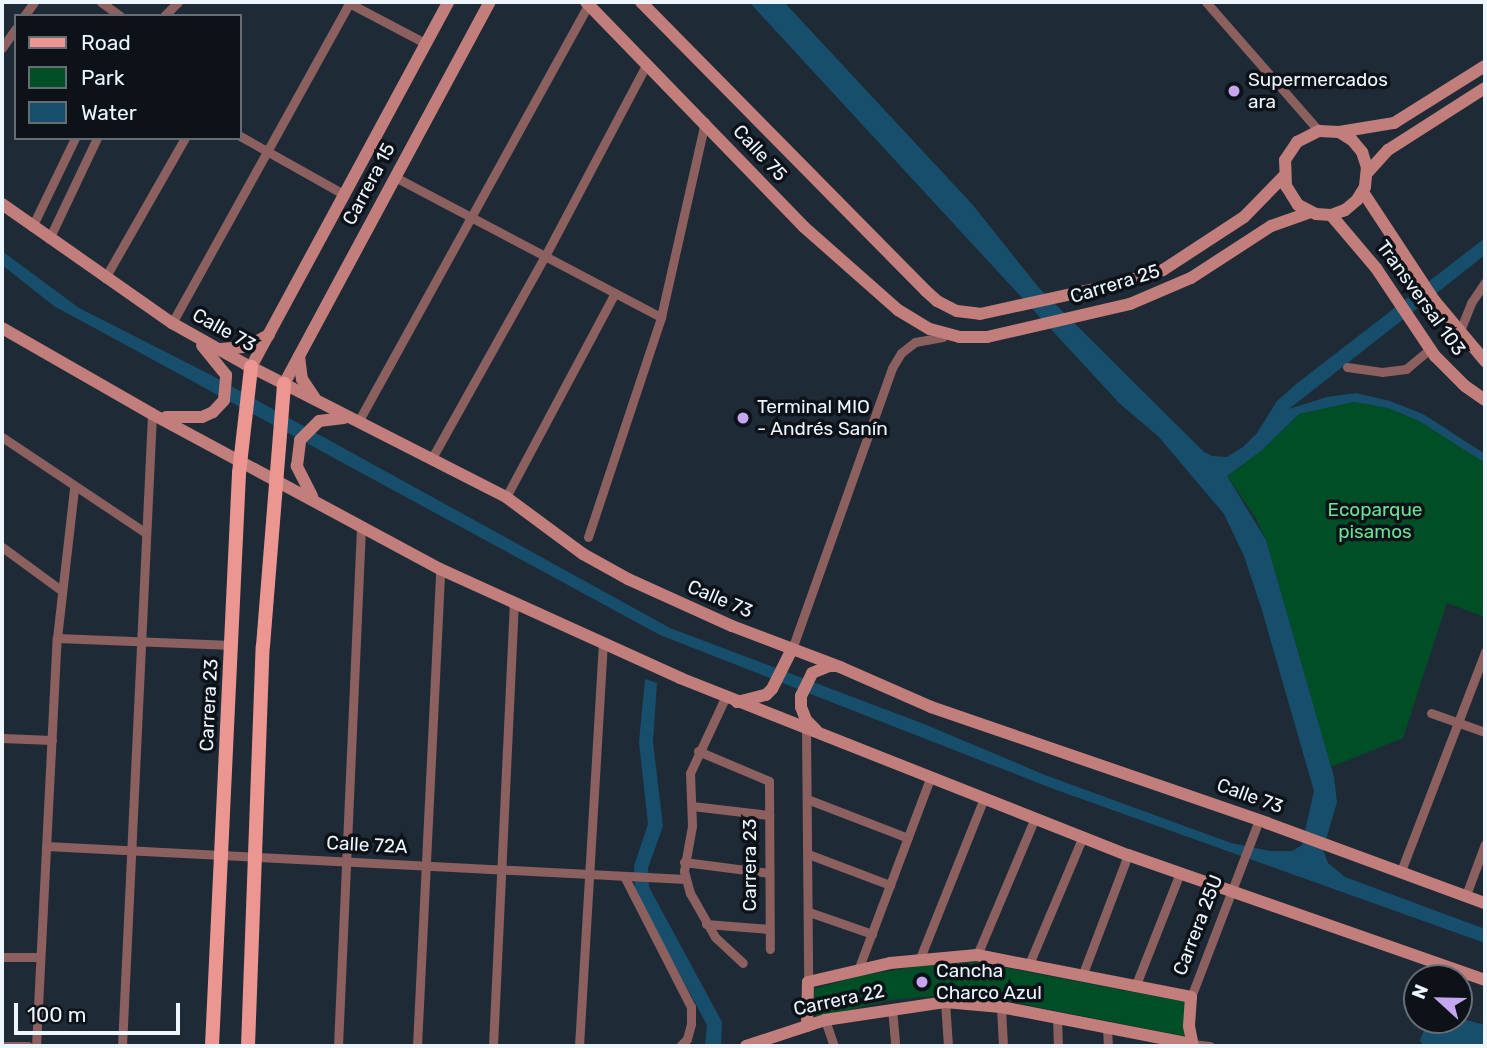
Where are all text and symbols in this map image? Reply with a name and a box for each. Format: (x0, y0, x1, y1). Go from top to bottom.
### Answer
legend (14, 14, 242, 140)
text: Road (81, 30, 131, 55)
text: Park (81, 65, 125, 90)
place label: Supermercados ara (1248, 69, 1388, 113)
marker: Supermercados ara (1226, 83, 1242, 99)
text: Water (81, 100, 137, 125)
street label: Calle 75 (728, 120, 792, 186)
street label: Carrera 15 (338, 139, 400, 229)
street label: Transversal 103 (1372, 236, 1470, 360)
street label: Carrera 25 (1067, 260, 1163, 308)
street label: Calle 73 (188, 303, 260, 357)
place label: Terminal MIO - Andrés Sanín (757, 396, 888, 440)
marker: Terminal MIO - Andrés Sanín (735, 410, 751, 426)
park label: Ecoparque pisamos (1327, 499, 1423, 543)
street label: Calle 73 (684, 575, 756, 623)
street label: Carrera 23 (195, 658, 223, 752)
street label: Calle 73 (1214, 774, 1286, 818)
street label: Carrera 23 (739, 819, 761, 911)
street label: Calle 72A (326, 831, 408, 859)
street label: Carrera 25U (1168, 871, 1228, 979)
place label: Cancha Charco Azul (936, 960, 1042, 1004)
north arrow (1403, 964, 1473, 1034)
marker: Cancha Charco Azul (914, 974, 930, 990)
street label: Carrera 22 (791, 979, 887, 1021)
text: N (1407, 981, 1433, 1002)
scale bar (18, 988, 184, 1032)
text: 100 m (27, 1002, 86, 1027)

